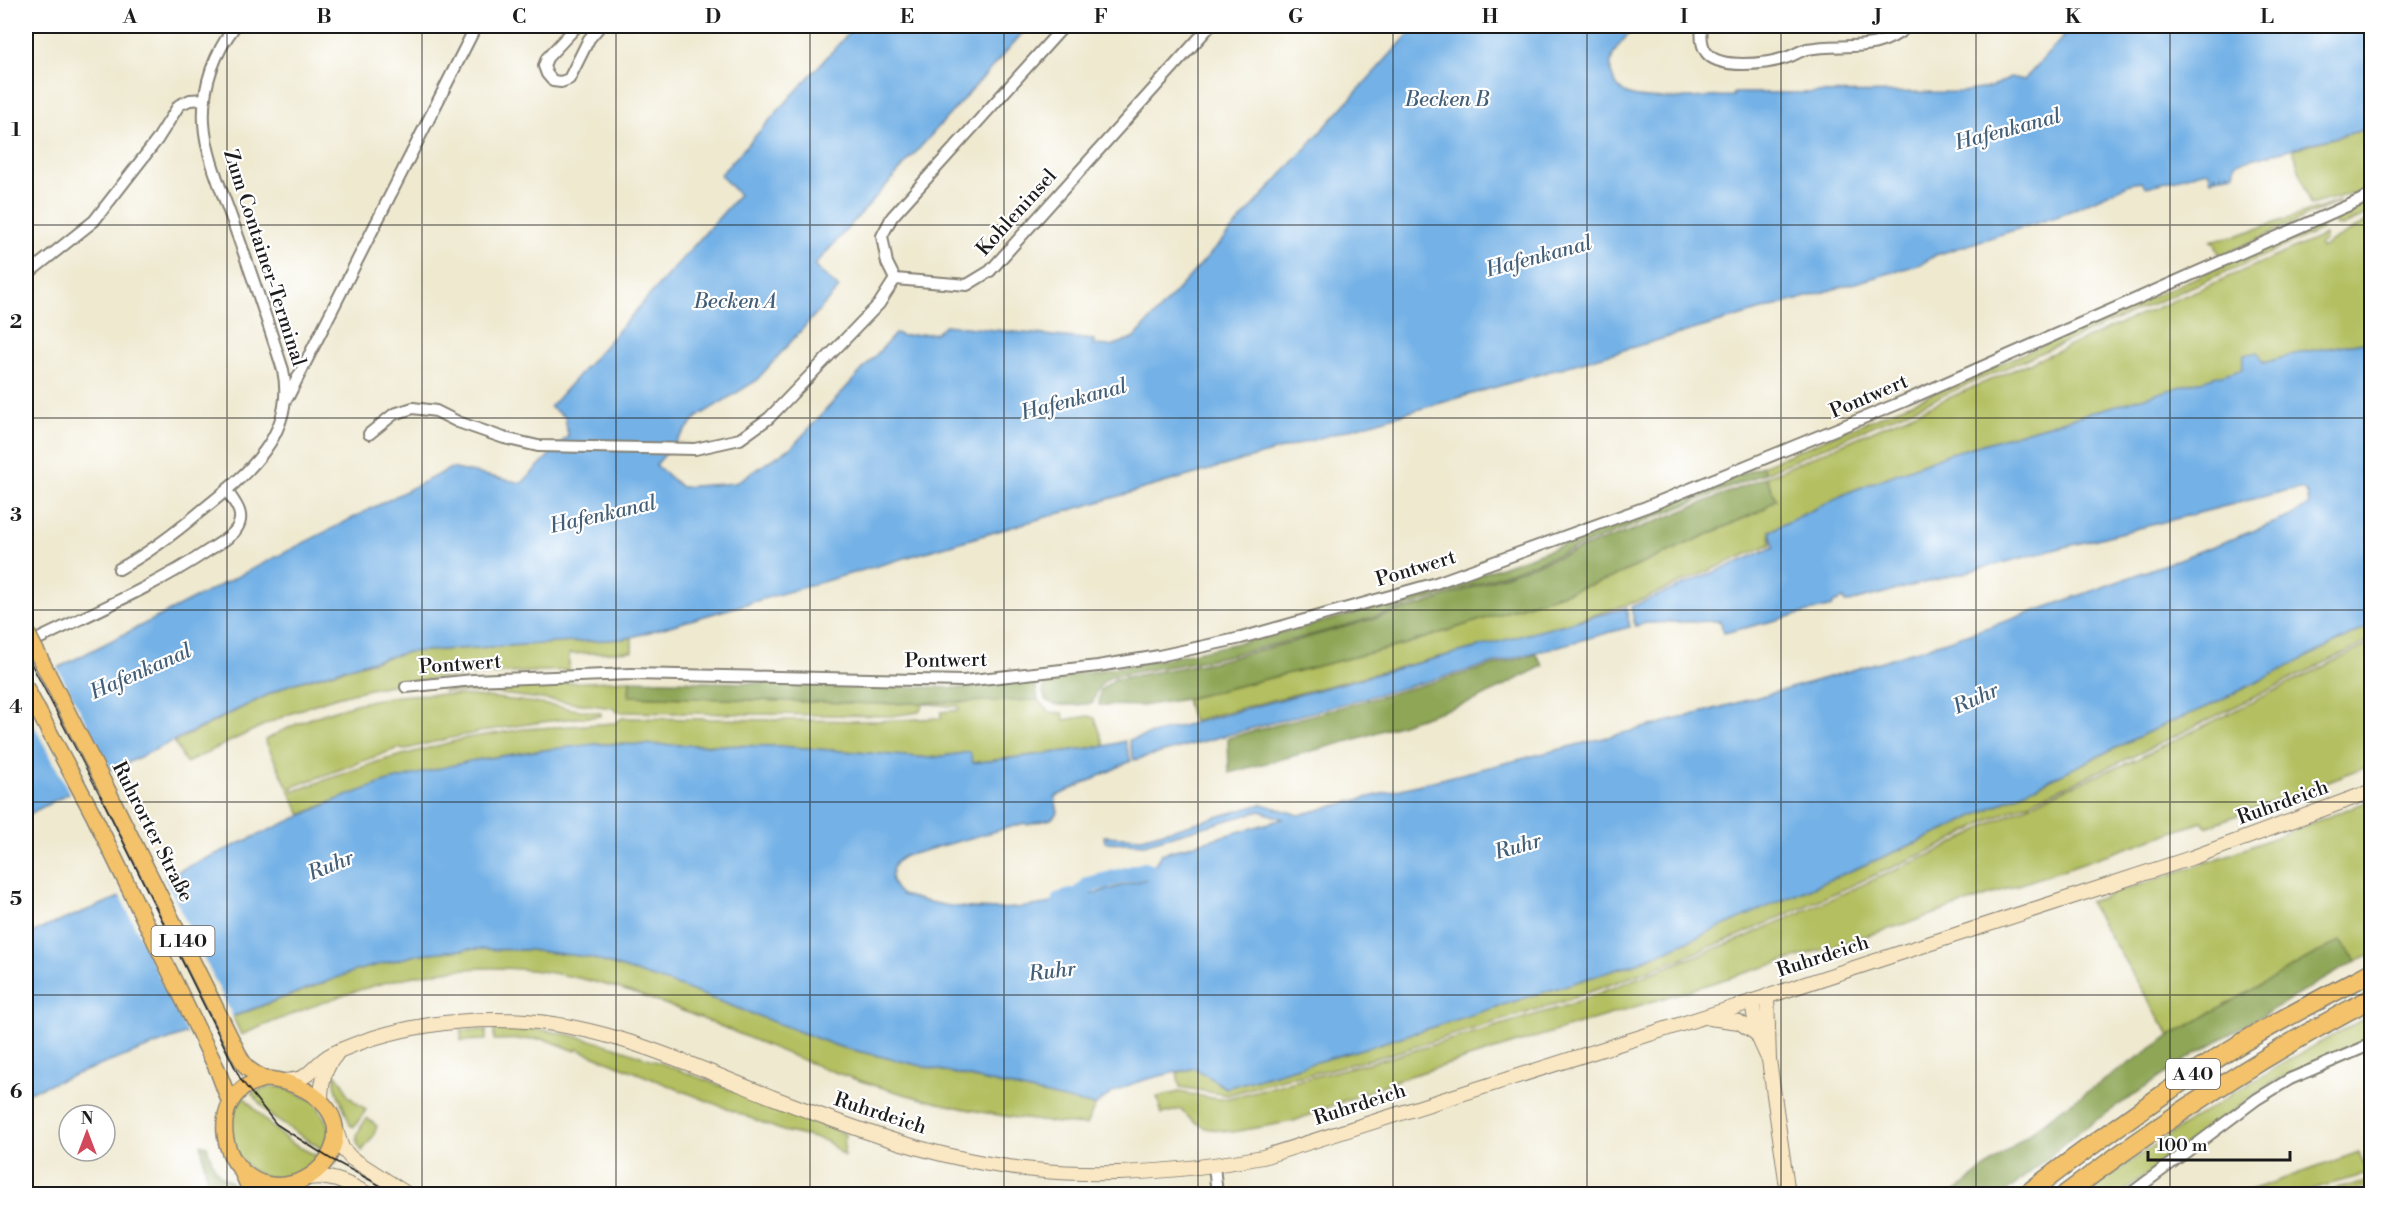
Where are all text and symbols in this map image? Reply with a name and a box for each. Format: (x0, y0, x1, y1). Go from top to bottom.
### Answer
text: A (122, 5, 138, 30)
text: B (316, 5, 332, 30)
text: C (512, 5, 526, 30)
text: D (705, 5, 721, 30)
text: E (900, 5, 914, 30)
text: F (1094, 5, 1108, 30)
text: G (1288, 5, 1304, 30)
text: H (1482, 5, 1499, 30)
text: I (1680, 5, 1688, 30)
text: J (1871, 5, 1882, 30)
text: K (2065, 5, 2082, 30)
text: L (2260, 5, 2274, 30)
water label: Becken B (1404, 87, 1490, 113)
water label: Hafenkanal (1951, 103, 2064, 157)
text: 1 (11, 118, 21, 143)
street label: Zum Container-Terminal (217, 147, 311, 370)
street label: Kohleninsel (971, 164, 1063, 262)
water label: Hafenkanal (1482, 230, 1595, 284)
water label: Becken A (693, 289, 776, 315)
text: 2 (10, 310, 22, 335)
street label: Pontwert (1826, 369, 1912, 425)
water label: Hafenkanal (1017, 373, 1130, 427)
water label: Hafenkanal (546, 490, 659, 540)
text: 3 (10, 503, 22, 528)
street label: Pontwert (1373, 545, 1459, 593)
water label: Hafenkanal (85, 638, 196, 706)
street label: Pontwert (904, 648, 988, 674)
street label: Pontwert (418, 650, 502, 680)
water label: Ruhr (1948, 677, 2004, 721)
text: 4 (9, 695, 23, 720)
street label: Ruhrorter Straße (106, 758, 198, 906)
street label: Ruhrdeich (2234, 775, 2332, 831)
water label: Ruhr (1491, 828, 1545, 866)
water label: Ruhr (303, 845, 359, 887)
text: 5 (10, 887, 22, 912)
road number: L 140 (152, 926, 214, 956)
street label: Ruhrdeich (1774, 930, 1872, 984)
water label: Ruhr (1026, 956, 1078, 988)
road number: A 40 (2166, 1059, 2220, 1089)
street label: Ruhrdeich (1311, 1078, 1409, 1132)
text: 6 (10, 1080, 23, 1105)
street label: Ruhrdeich (831, 1087, 929, 1141)
north arrow (57, 1103, 117, 1163)
text: N (81, 1109, 94, 1129)
scale bar (2148, 1124, 2290, 1162)
text: 100 m (2157, 1134, 2208, 1157)

